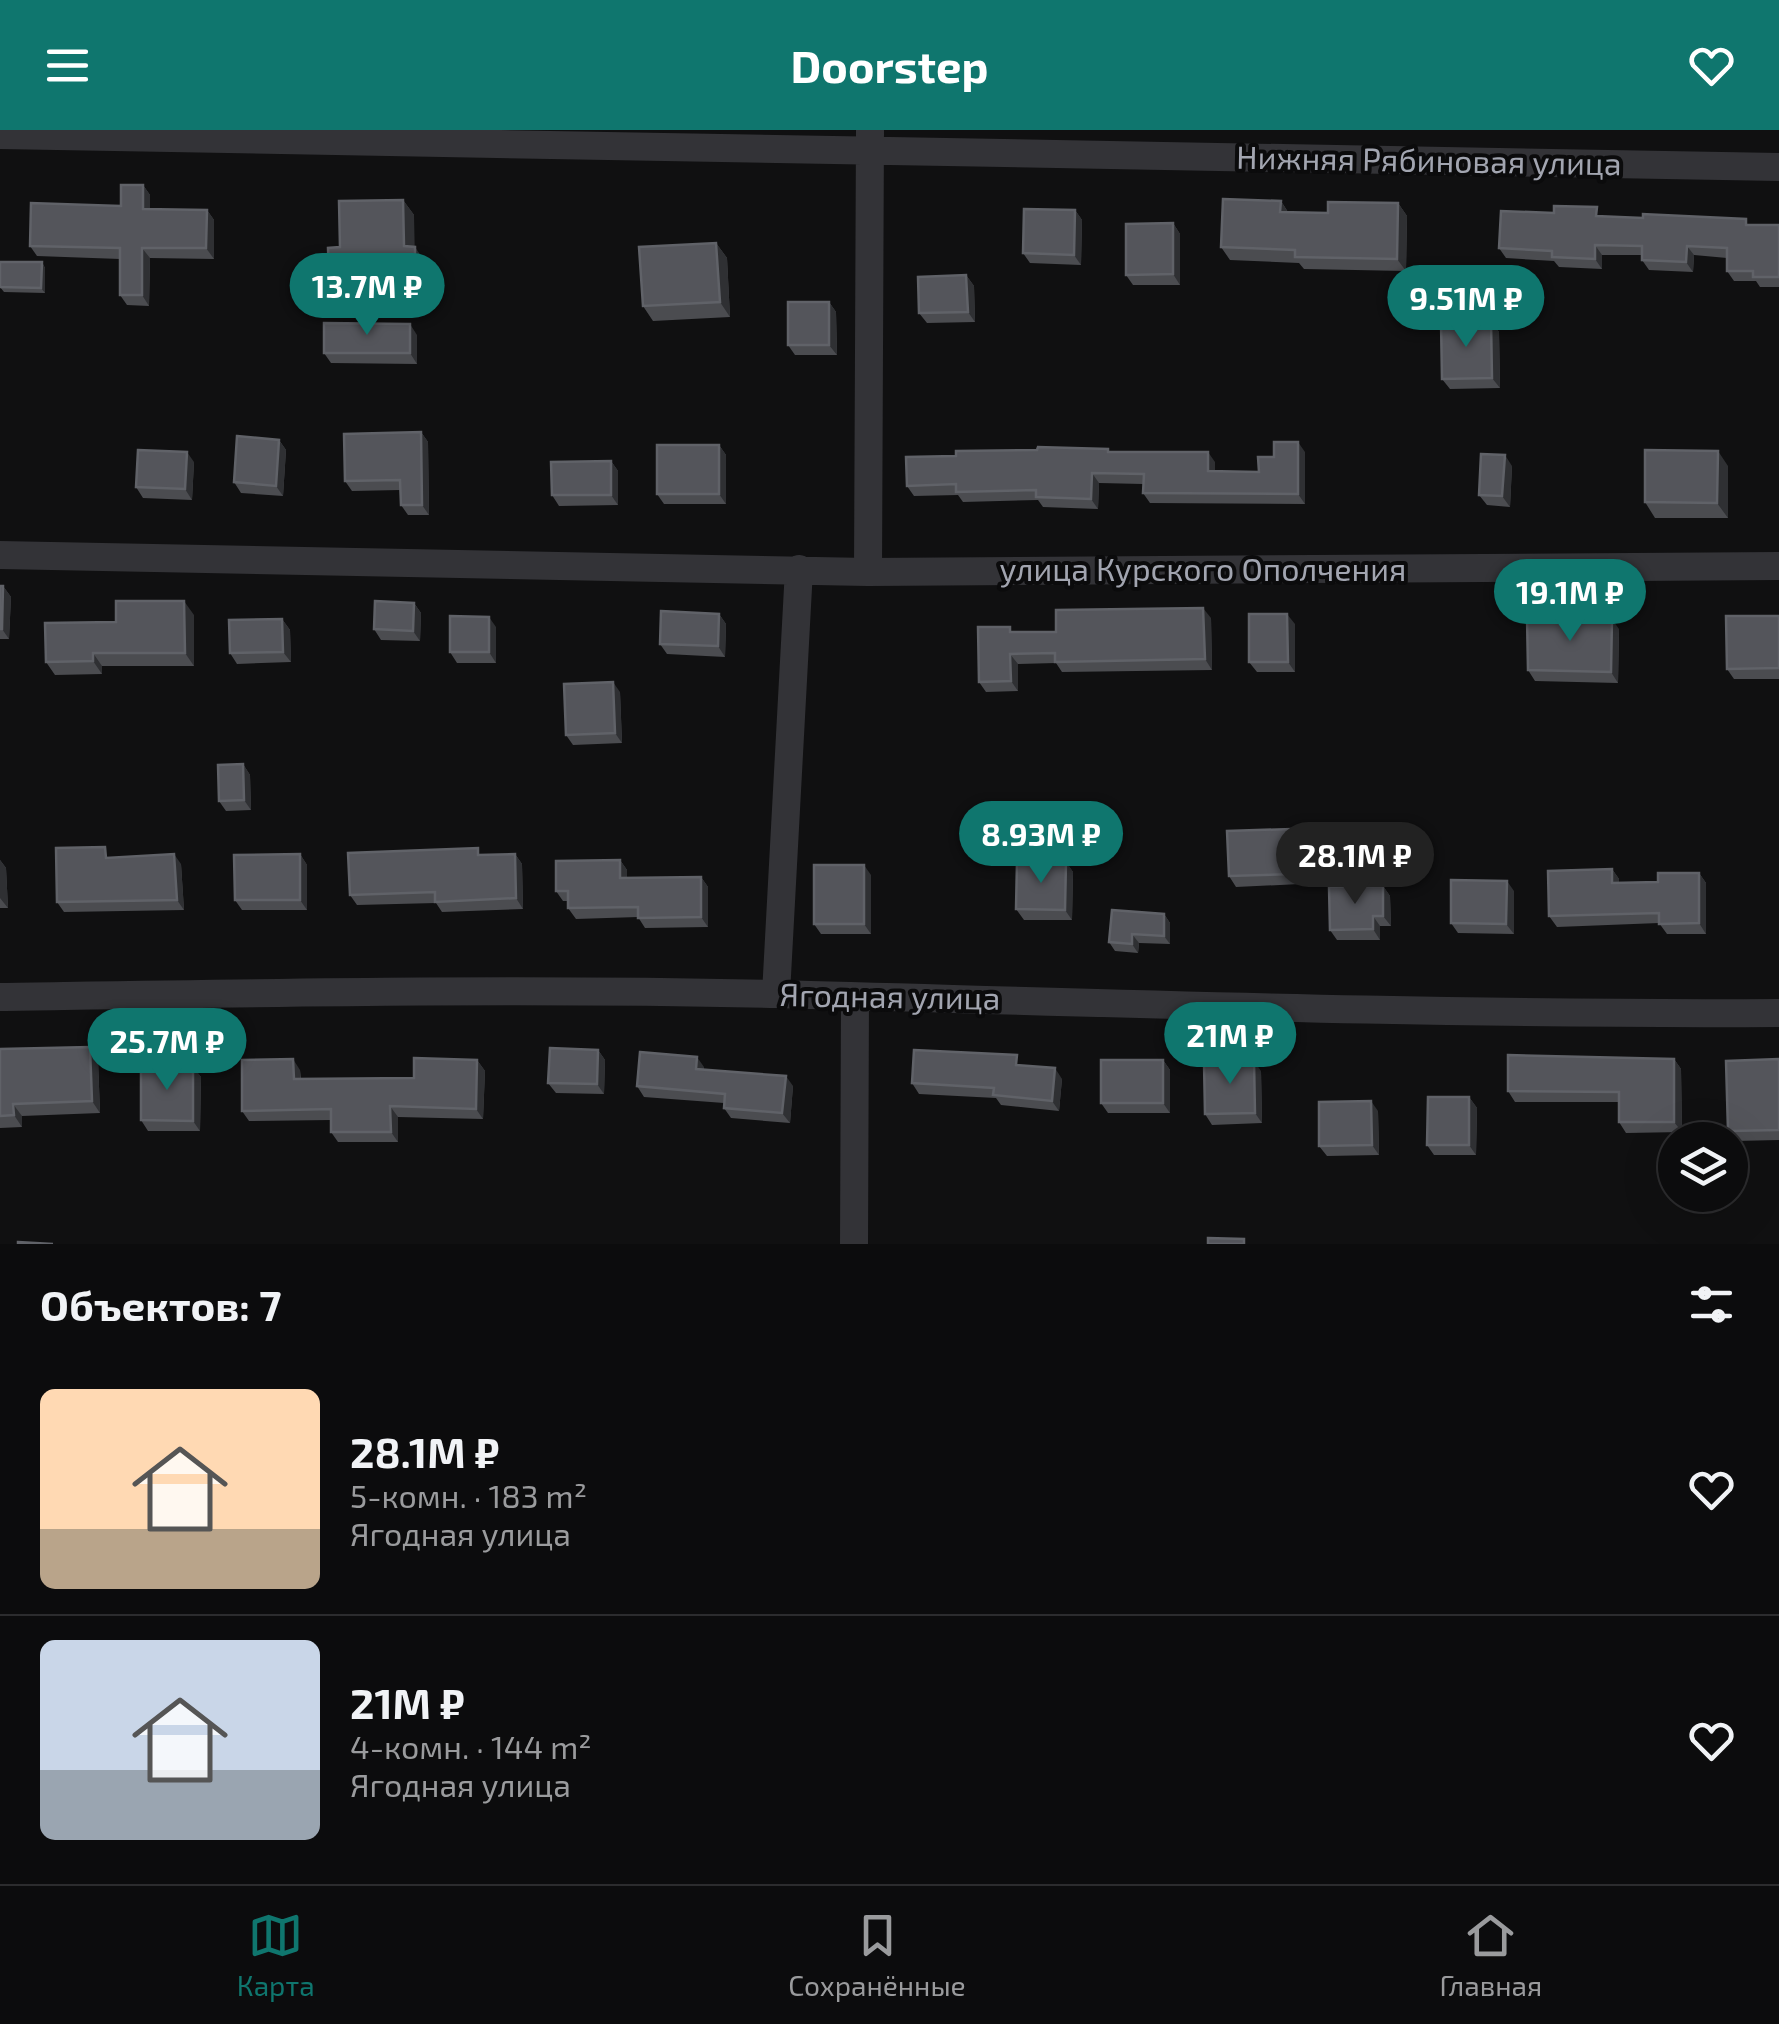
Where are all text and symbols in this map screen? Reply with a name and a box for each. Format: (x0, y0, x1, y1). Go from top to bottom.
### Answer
icon: menu (40, 38, 95, 93)
text: Doorstep (791, 38, 988, 92)
icon: heart (1684, 38, 1739, 93)
street label: Нижняя Рябиновая улица (1236, 137, 1622, 182)
pin: 13.7M ₽ (275, 253, 459, 338)
pin: 9.51M ₽ (1374, 265, 1558, 350)
text: 13.7M ₽ (312, 266, 422, 304)
text: 9.51M ₽ (1409, 278, 1523, 316)
street label: улица Курского Ополчения (1000, 549, 1406, 588)
pin: 19.1M ₽ (1478, 559, 1662, 644)
text: 19.1M ₽ (1516, 572, 1624, 610)
pin: 8.93M ₽ (949, 801, 1133, 886)
text: 8.93M ₽ (981, 814, 1101, 852)
pin: 28.1M ₽ (1263, 822, 1447, 907)
text: 28.1M ₽ (1298, 835, 1412, 873)
street label: Ягодная улица (779, 974, 1001, 1017)
pin: 21M ₽ (1160, 1002, 1300, 1087)
pin: 25.7M ₽ (75, 1008, 259, 1093)
text: 21M ₽ (1186, 1015, 1274, 1053)
text: 25.7M ₽ (109, 1021, 225, 1059)
map controls (1658, 1122, 1748, 1212)
button: layers (1658, 1122, 1748, 1212)
icon: filters (1684, 1277, 1739, 1332)
text: Объектов: 7 (40, 1279, 281, 1329)
text: 28.1M ₽ (350, 1426, 499, 1476)
icon: home (120, 1429, 240, 1549)
icon: heart (1684, 1462, 1739, 1517)
text: 5-комн. · 183 m² (350, 1476, 587, 1514)
text: Ягодная улица (350, 1514, 571, 1552)
text: 21M ₽ (350, 1677, 465, 1727)
icon: home (120, 1680, 240, 1800)
icon: heart (1684, 1713, 1739, 1768)
text: 4-комн. · 144 m² (350, 1727, 592, 1765)
text: Ягодная улица (350, 1765, 571, 1803)
tab: Карта (237, 1908, 315, 2002)
tab: Сохранённые (788, 1908, 966, 2002)
tab: Главная (1439, 1908, 1542, 2002)

